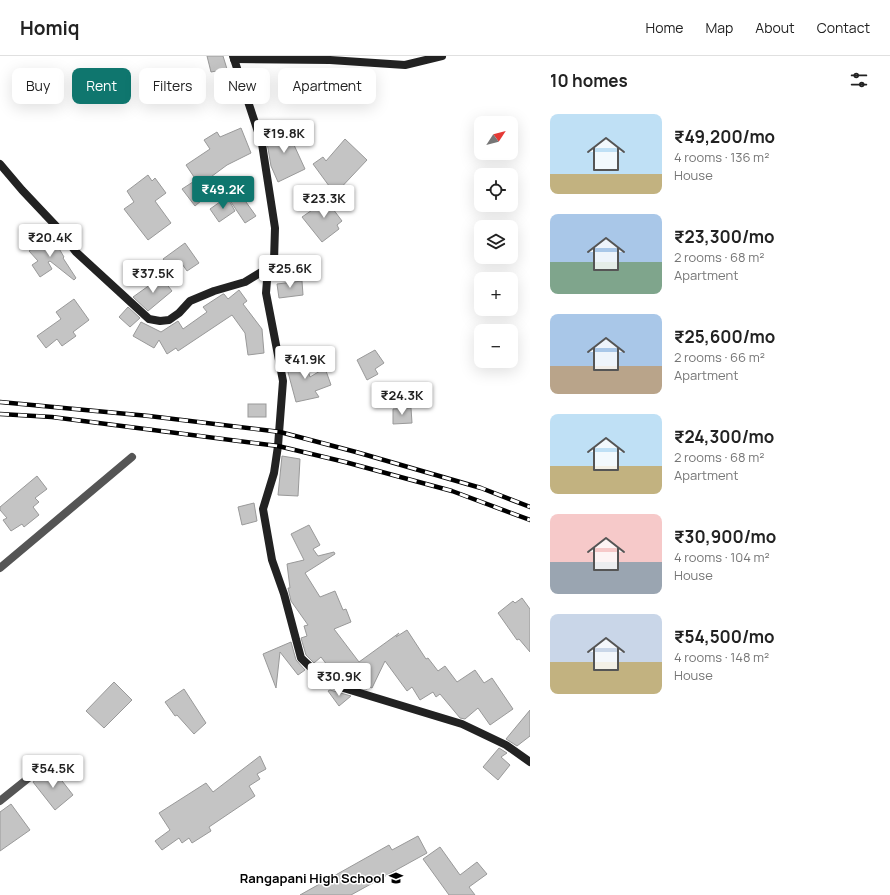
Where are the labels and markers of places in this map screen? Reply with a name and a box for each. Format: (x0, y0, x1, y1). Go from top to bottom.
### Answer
pin: ₹19.8K (251, 120, 317, 154)
pin: ₹49.2K (190, 176, 256, 210)
pin: ₹23.3K (291, 185, 357, 219)
pin: ₹20.4K (17, 224, 83, 258)
pin: ₹25.6K (257, 255, 323, 289)
pin: ₹37.5K (120, 260, 186, 294)
pin: ₹41.9K (272, 346, 338, 380)
pin: ₹24.3K (369, 382, 435, 416)
pin: ₹30.9K (306, 663, 372, 697)
pin: ₹54.5K (20, 755, 86, 789)
place label: Rangapani High School (240, 869, 385, 887)
school or university icon: Rangapani High School (388, 870, 404, 886)

